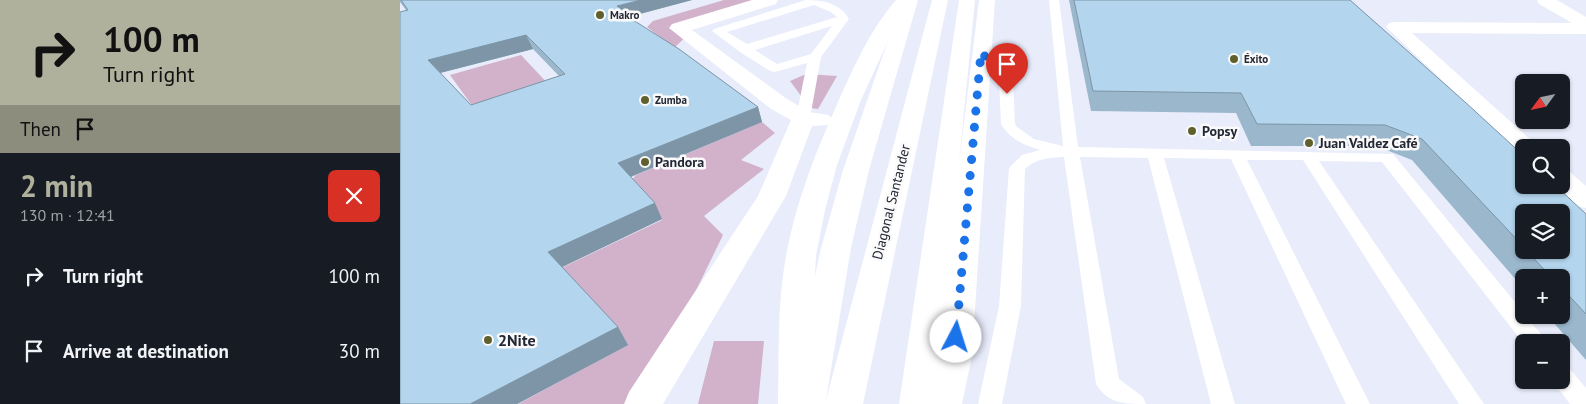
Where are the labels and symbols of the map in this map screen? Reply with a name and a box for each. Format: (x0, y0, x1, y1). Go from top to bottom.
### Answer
place label: Makro (610, 8, 640, 22)
marker: Makro (594, 9, 606, 21)
pin (986, 43, 1028, 94)
place label: Éxito (1244, 52, 1268, 66)
marker: Éxito (1228, 53, 1240, 65)
north arrow (1515, 74, 1570, 129)
place label: Zumba (655, 93, 687, 107)
marker: Zumba (639, 94, 651, 106)
place label: Popsy (1202, 122, 1237, 140)
marker: Popsy (1186, 125, 1198, 137)
place label: Juan Valdez Café (1318, 134, 1418, 152)
marker: Juan Valdez Café (1303, 137, 1315, 149)
street label: Diagonal Santander (868, 142, 914, 261)
place label: Pandora (655, 153, 704, 171)
marker: Pandora (639, 156, 651, 168)
position arrow (929, 310, 981, 362)
place label: 2Nite (498, 330, 536, 350)
marker: 2Nite (482, 334, 494, 346)

